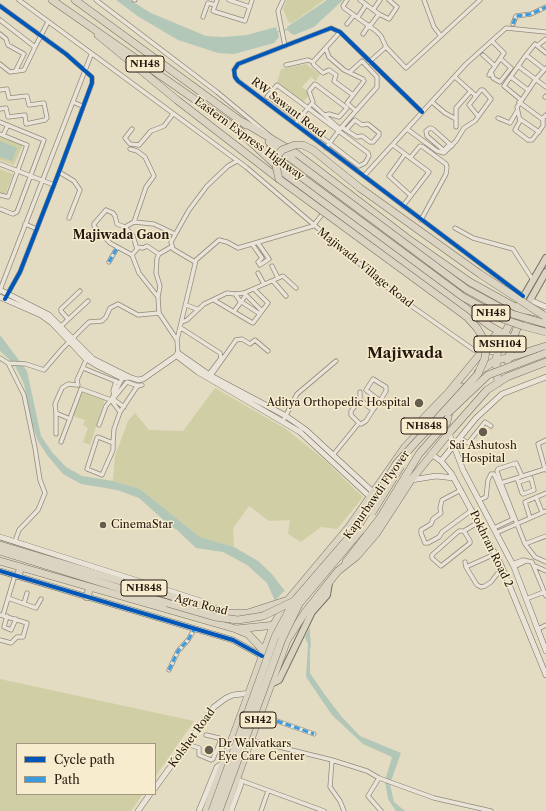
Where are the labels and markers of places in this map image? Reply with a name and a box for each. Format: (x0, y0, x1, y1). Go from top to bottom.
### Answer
place label: Aditya Orthopedic Hospital (267, 396, 410, 410)
marker: Aditya Orthopedic Hospital (413, 397, 425, 409)
marker: Sai Ashutosh Hospital (477, 426, 489, 438)
place label: Sai Ashutosh Hospital (449, 439, 517, 465)
place label: CinemaStar (111, 518, 173, 532)
marker: CinemaStar (98, 520, 108, 530)
place label: Dr Walvatkars Eye Care Center (218, 737, 305, 763)
marker: Dr Walvatkars Eye Care Center (203, 744, 215, 756)

